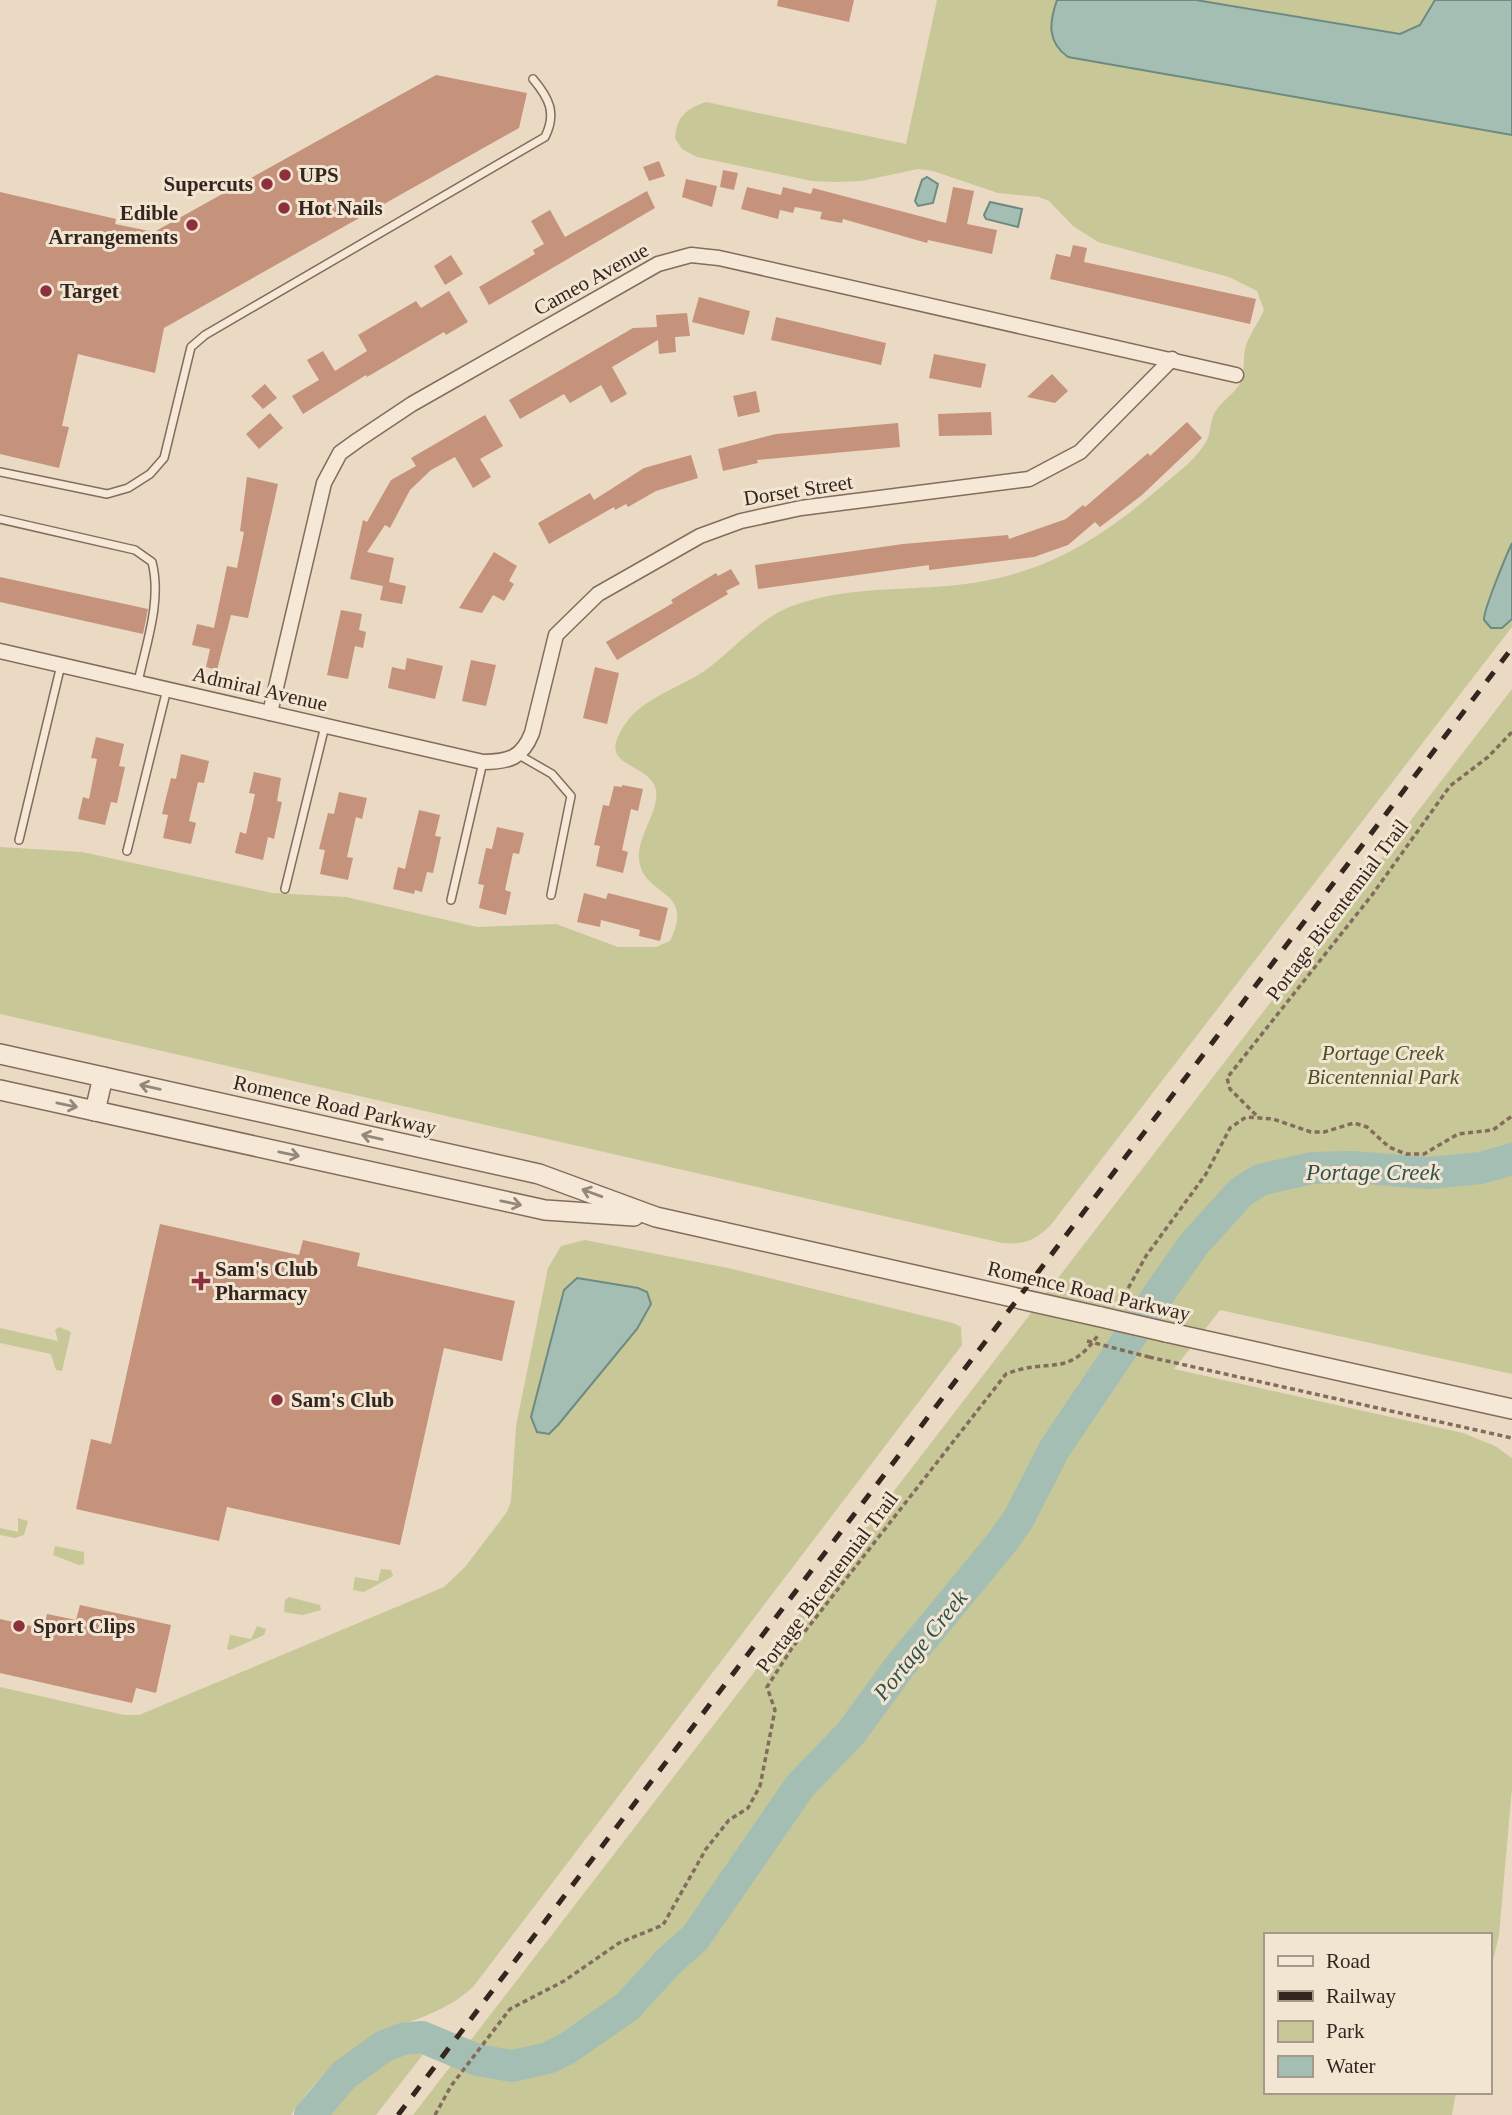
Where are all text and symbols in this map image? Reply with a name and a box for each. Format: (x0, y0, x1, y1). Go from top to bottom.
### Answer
place label: UPS (299, 163, 339, 187)
marker: UPS (277, 167, 293, 183)
place label: Supercuts (164, 172, 253, 196)
marker: Supercuts (259, 176, 275, 192)
place label: Hot Nails (298, 196, 383, 220)
marker: Hot Nails (276, 200, 292, 216)
place label: Edible Arrangements (49, 201, 178, 249)
marker: Edible Arrangements (184, 217, 200, 233)
street label: Cameo Avenue (530, 238, 652, 320)
place label: Target (60, 279, 119, 303)
marker: Target (38, 283, 54, 299)
street label: Dorset Street (742, 470, 854, 510)
street label: Admiral Avenue (190, 662, 330, 716)
street label: Portage Bicentennial Trail (1261, 815, 1413, 1005)
park label: Portage Creek Bicentennial Park (1307, 1041, 1460, 1089)
street label: Romence Road Parkway (231, 1070, 439, 1140)
one-way arrow (139, 1080, 162, 1094)
one-way arrow (55, 1098, 78, 1112)
one-way arrow (361, 1129, 384, 1143)
one-way arrow (277, 1147, 300, 1161)
water label: Portage Creek (1305, 1160, 1441, 1185)
one-way arrow (581, 1186, 603, 1199)
one-way arrow (499, 1196, 522, 1210)
street label: Romence Road Parkway (985, 1256, 1193, 1326)
place label: Sam's Club Pharmacy (215, 1257, 318, 1305)
marker: Sam's Club Pharmacy (193, 1273, 209, 1289)
place label: Sam's Club (291, 1388, 394, 1412)
marker: Sam's Club (269, 1392, 285, 1408)
street label: Portage Bicentennial Trail (751, 1487, 903, 1677)
water label: Portage Creek (868, 1585, 973, 1706)
place label: Sport Clips (33, 1614, 135, 1638)
marker: Sport Clips (11, 1618, 27, 1634)
legend (1264, 1933, 1491, 2094)
text: Road (1326, 1949, 1371, 1973)
text: Railway (1326, 1984, 1396, 2008)
text: Park (1326, 2019, 1365, 2043)
text: Water (1326, 2054, 1376, 2078)

